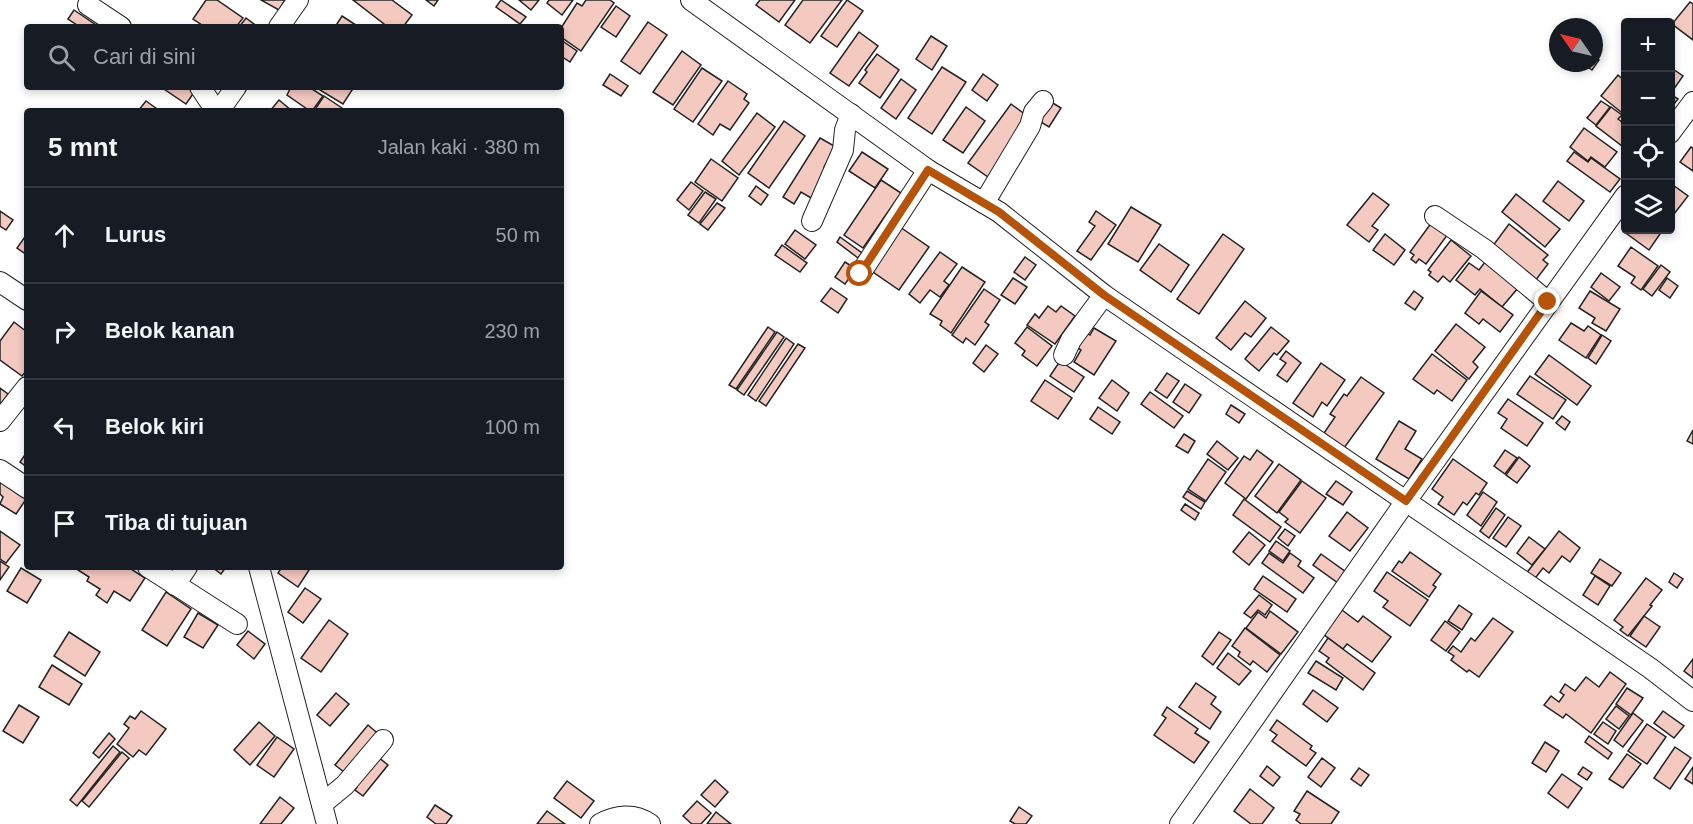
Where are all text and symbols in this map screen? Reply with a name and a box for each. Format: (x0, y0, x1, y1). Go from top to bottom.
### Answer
north arrow (1549, 18, 1603, 72)
map controls (1621, 18, 1675, 234)
button: + (1621, 18, 1675, 72)
search box (24, 24, 564, 90)
icon: search (45, 41, 78, 74)
text: Cari di sini (93, 44, 196, 69)
button: − (1621, 72, 1675, 126)
button: locate (1621, 126, 1675, 180)
text: 5 mnt (48, 132, 117, 162)
text: Jalan kaki · 380 m (378, 136, 540, 158)
button: layers (1621, 180, 1675, 234)
icon: ahead (48, 219, 81, 252)
text: Lurus (105, 222, 166, 247)
text: 50 m (496, 224, 540, 246)
route start (846, 260, 872, 286)
route end (1534, 288, 1560, 314)
icon: right (48, 315, 81, 348)
text: Belok kanan (105, 318, 235, 343)
text: 230 m (484, 320, 540, 342)
icon: left (48, 411, 81, 444)
text: Belok kiri (105, 414, 204, 439)
text: 100 m (484, 416, 540, 438)
icon: arrive (48, 507, 81, 540)
text: Tiba di tujuan (105, 510, 248, 535)

